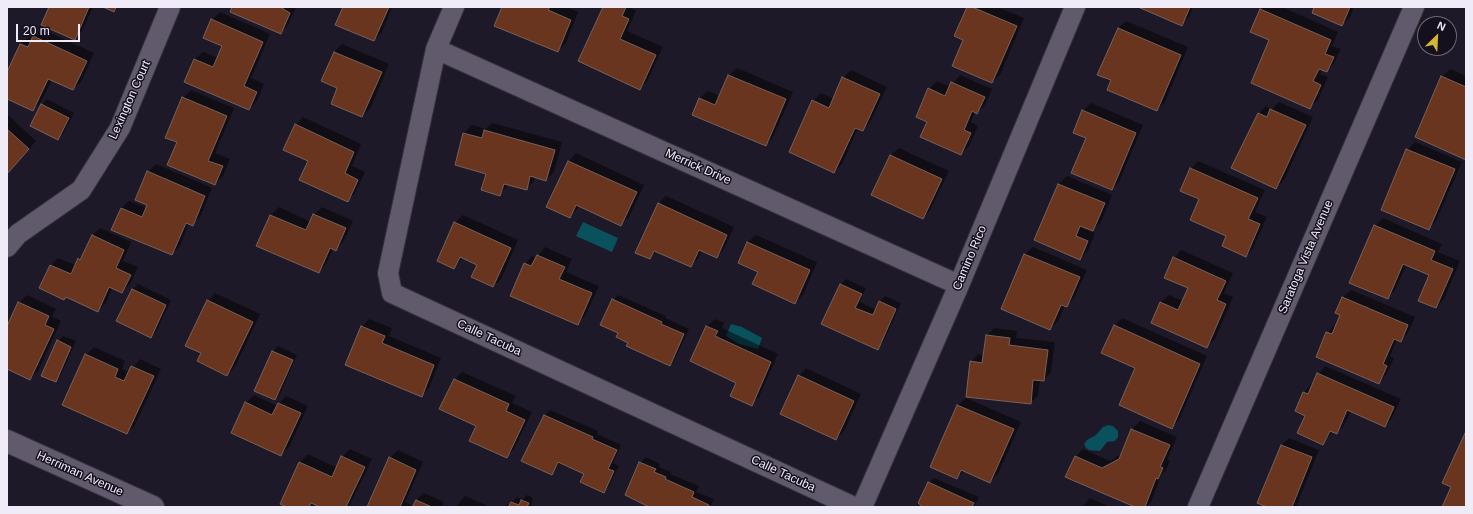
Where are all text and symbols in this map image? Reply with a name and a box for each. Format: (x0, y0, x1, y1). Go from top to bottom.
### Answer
scale bar (18, 16, 82, 42)
north arrow (1417, 16, 1457, 56)
text: N (1435, 19, 1448, 33)
text: 20 m (23, 24, 50, 38)
street label: Lexington Court (106, 58, 154, 142)
street label: Merrick Drive (663, 146, 733, 188)
street label: Saratoga Vista Avenue (1275, 198, 1337, 316)
street label: Camino Rico (950, 224, 990, 292)
street label: Calle Tacuba (455, 317, 523, 359)
street label: Herriman Avenue (35, 448, 125, 500)
street label: Calle Tacuba (749, 453, 817, 495)

